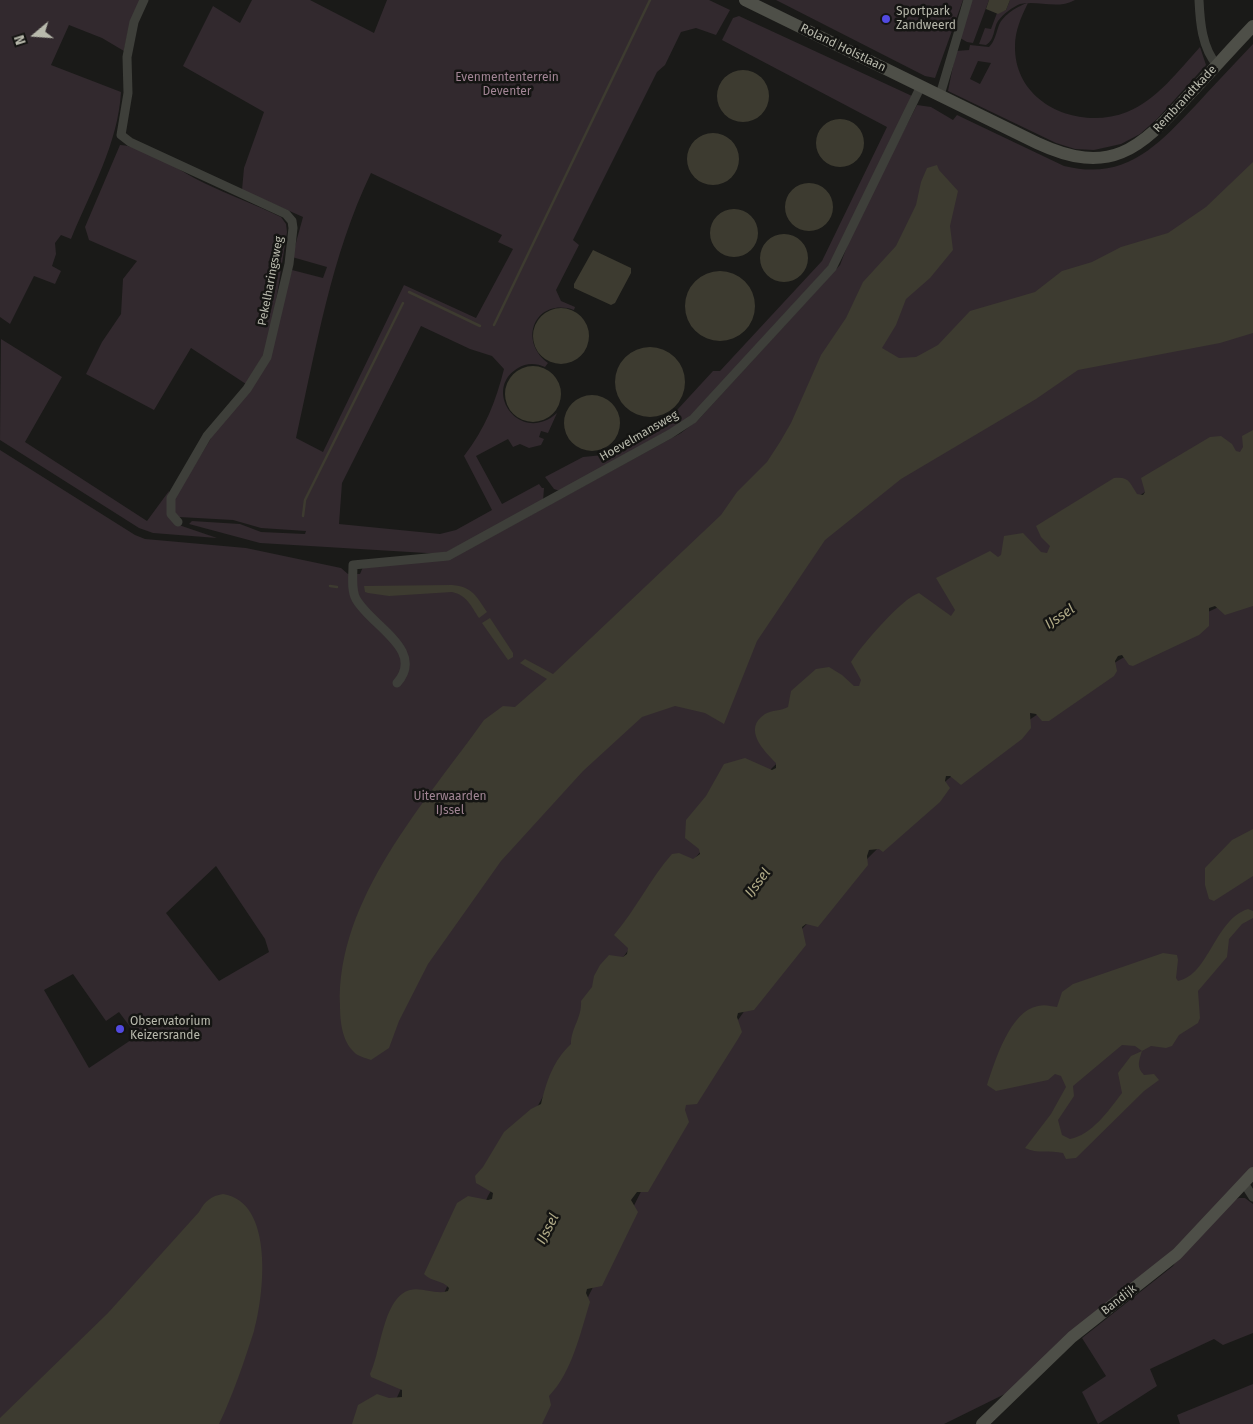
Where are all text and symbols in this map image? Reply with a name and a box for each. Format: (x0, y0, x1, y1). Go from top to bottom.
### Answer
place label: Sportpark Zandweerd (896, 5, 956, 33)
north arrow (10, 10, 60, 60)
marker: Sportpark Zandweerd (880, 13, 892, 25)
street label: Roland Holstlaan (798, 21, 888, 75)
text: N (11, 33, 30, 47)
street label: Rembrandtkade (1150, 62, 1220, 136)
park label: Evenmententerrein Deventer (455, 71, 559, 99)
street label: Pekelharingsweg (255, 235, 287, 327)
street label: Hoevelmansweg (597, 408, 681, 464)
water label: IJssel (1042, 601, 1078, 633)
park label: Uiterwaarden IJssel (413, 790, 487, 818)
water label: IJssel (742, 865, 774, 901)
place label: Observatorium Keizersrande (130, 1015, 211, 1043)
marker: Observatorium Keizersrande (114, 1023, 126, 1035)
water label: IJssel (533, 1211, 563, 1247)
street label: Bandijk (1098, 1282, 1140, 1318)

